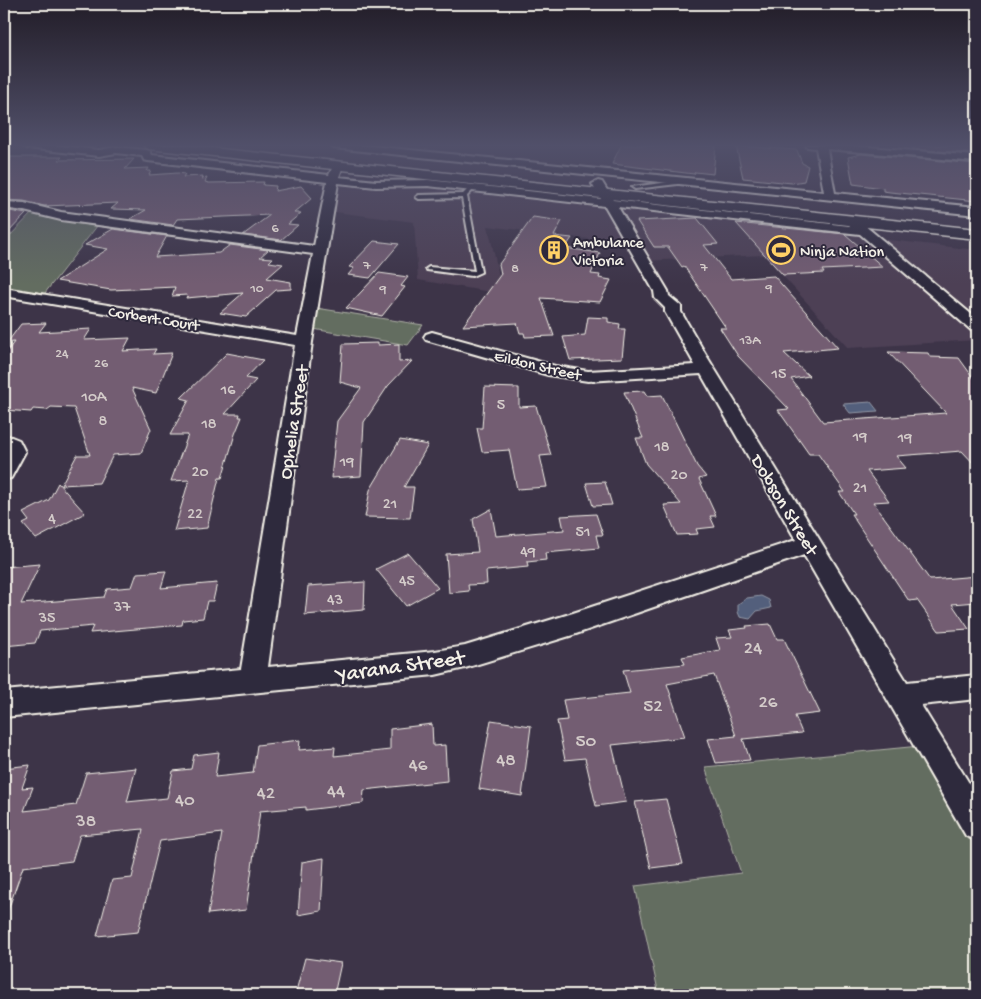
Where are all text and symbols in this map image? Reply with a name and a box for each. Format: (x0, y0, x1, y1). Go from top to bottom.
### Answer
house number: 6 (271, 221, 279, 238)
building icon: Ambulance Victoria (539, 235, 569, 265)
place label: Ambulance Victoria (572, 235, 644, 272)
sports icon: Ninja Nation (766, 235, 796, 265)
place label: Ninja Nation (800, 244, 884, 263)
house number: 7 (362, 258, 371, 275)
house number: 7 (699, 260, 708, 277)
house number: 8 (511, 261, 519, 278)
house number: 10 (249, 281, 264, 298)
house number: 9 (764, 281, 773, 298)
house number: 9 (378, 282, 387, 299)
street label: Corbert Court (107, 304, 202, 337)
house number: 13A (738, 333, 761, 350)
house number: 24 (55, 346, 69, 363)
street label: Eildon Street (492, 348, 584, 387)
house number: 26 (94, 356, 109, 373)
street label: Ophelia Street (275, 362, 316, 481)
house number: 15 (771, 366, 786, 385)
house number: 16 (220, 382, 236, 401)
house number: 10A (81, 389, 108, 408)
house number: 5 (497, 397, 505, 416)
house number: 8 (99, 413, 108, 432)
house number: 18 (200, 416, 217, 435)
house number: 19 (852, 429, 867, 448)
house number: 19 (897, 430, 912, 449)
house number: 18 (653, 439, 670, 458)
street label: Dobson Street (743, 450, 823, 562)
house number: 19 (339, 454, 354, 473)
house number: 20 (192, 464, 208, 483)
house number: 20 (671, 467, 687, 486)
house number: 21 (853, 480, 867, 499)
house number: 21 (383, 496, 397, 515)
house number: 22 (187, 506, 203, 525)
house number: 4 (48, 511, 56, 530)
house number: 51 (576, 524, 590, 543)
house number: 49 (520, 544, 536, 563)
house number: 45 (399, 573, 415, 592)
house number: 43 (327, 592, 343, 611)
house number: 37 (113, 599, 131, 618)
house number: 35 (38, 610, 55, 629)
house number: 24 (744, 638, 762, 661)
street label: Yarana Street (333, 646, 468, 690)
house number: 26 (759, 692, 778, 715)
house number: 52 (643, 696, 663, 719)
house number: 50 (576, 731, 597, 754)
house number: 48 (496, 750, 516, 773)
house number: 46 (409, 755, 428, 778)
house number: 44 (327, 781, 345, 804)
house number: 42 (257, 783, 275, 806)
house number: 40 (175, 790, 195, 813)
house number: 38 (75, 811, 96, 834)

